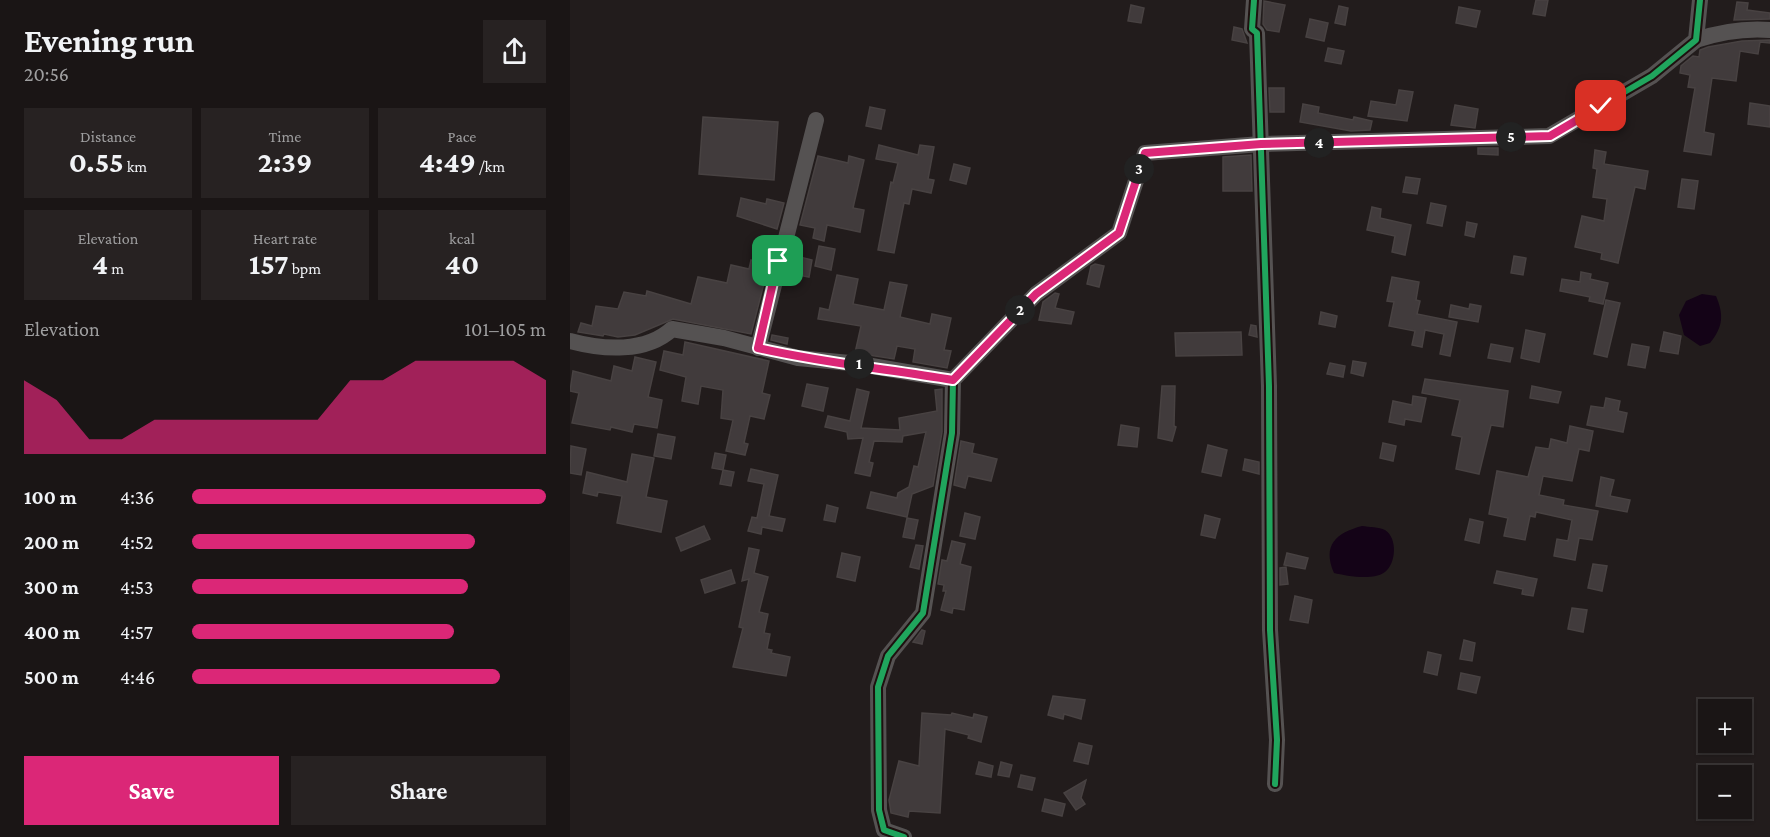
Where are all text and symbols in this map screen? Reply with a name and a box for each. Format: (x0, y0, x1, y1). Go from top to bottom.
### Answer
button: share (483, 20, 546, 83)
text: Evening run (24, 22, 194, 59)
text: 20:56 (24, 63, 69, 85)
pin (1575, 80, 1626, 131)
icon: check (1584, 89, 1617, 122)
pin: 5 (1496, 122, 1526, 152)
text: Distance (80, 128, 136, 145)
text: Time (269, 128, 301, 145)
text: Pace (448, 128, 476, 145)
pin: 4 (1304, 128, 1334, 158)
text: 5 (1507, 128, 1515, 145)
text: 4 (1315, 134, 1323, 151)
text: 0.55 (69, 145, 124, 178)
text: 2:39 (258, 145, 312, 178)
text: 4:49 (419, 145, 476, 178)
pin: 3 (1124, 154, 1154, 184)
text: km (124, 158, 147, 175)
text: /km (476, 158, 505, 175)
text: 3 (1135, 160, 1143, 177)
text: Elevation (78, 230, 138, 247)
text: Heart rate (253, 230, 317, 247)
text: kcal (449, 230, 475, 247)
pin (752, 235, 803, 286)
icon: arrive (761, 244, 794, 277)
text: 4 (92, 247, 108, 280)
text: 157 (249, 247, 289, 280)
text: 40 (445, 247, 479, 280)
text: m (108, 260, 124, 277)
text: bpm (289, 260, 321, 277)
pin: 2 (1005, 295, 1035, 325)
text: 2 (1016, 301, 1024, 318)
text: Elevation (24, 318, 100, 340)
text: 101–105 m (464, 318, 546, 340)
pin: 1 (844, 349, 874, 379)
text: 1 (856, 355, 862, 372)
text: 100 m (24, 486, 77, 508)
text: 4:36 (120, 486, 154, 508)
text: 200 m (24, 531, 79, 553)
text: 4:52 (120, 531, 153, 553)
text: 300 m (24, 576, 79, 598)
text: 4:53 (120, 576, 153, 598)
text: 400 m (24, 621, 80, 643)
text: 4:57 (120, 621, 153, 643)
text: 500 m (24, 666, 79, 688)
text: 4:46 (120, 666, 155, 688)
map controls (1698, 699, 1752, 819)
button: + (1698, 699, 1752, 753)
button: Save (24, 756, 279, 825)
button: Share (291, 756, 546, 825)
button: − (1698, 765, 1752, 819)

